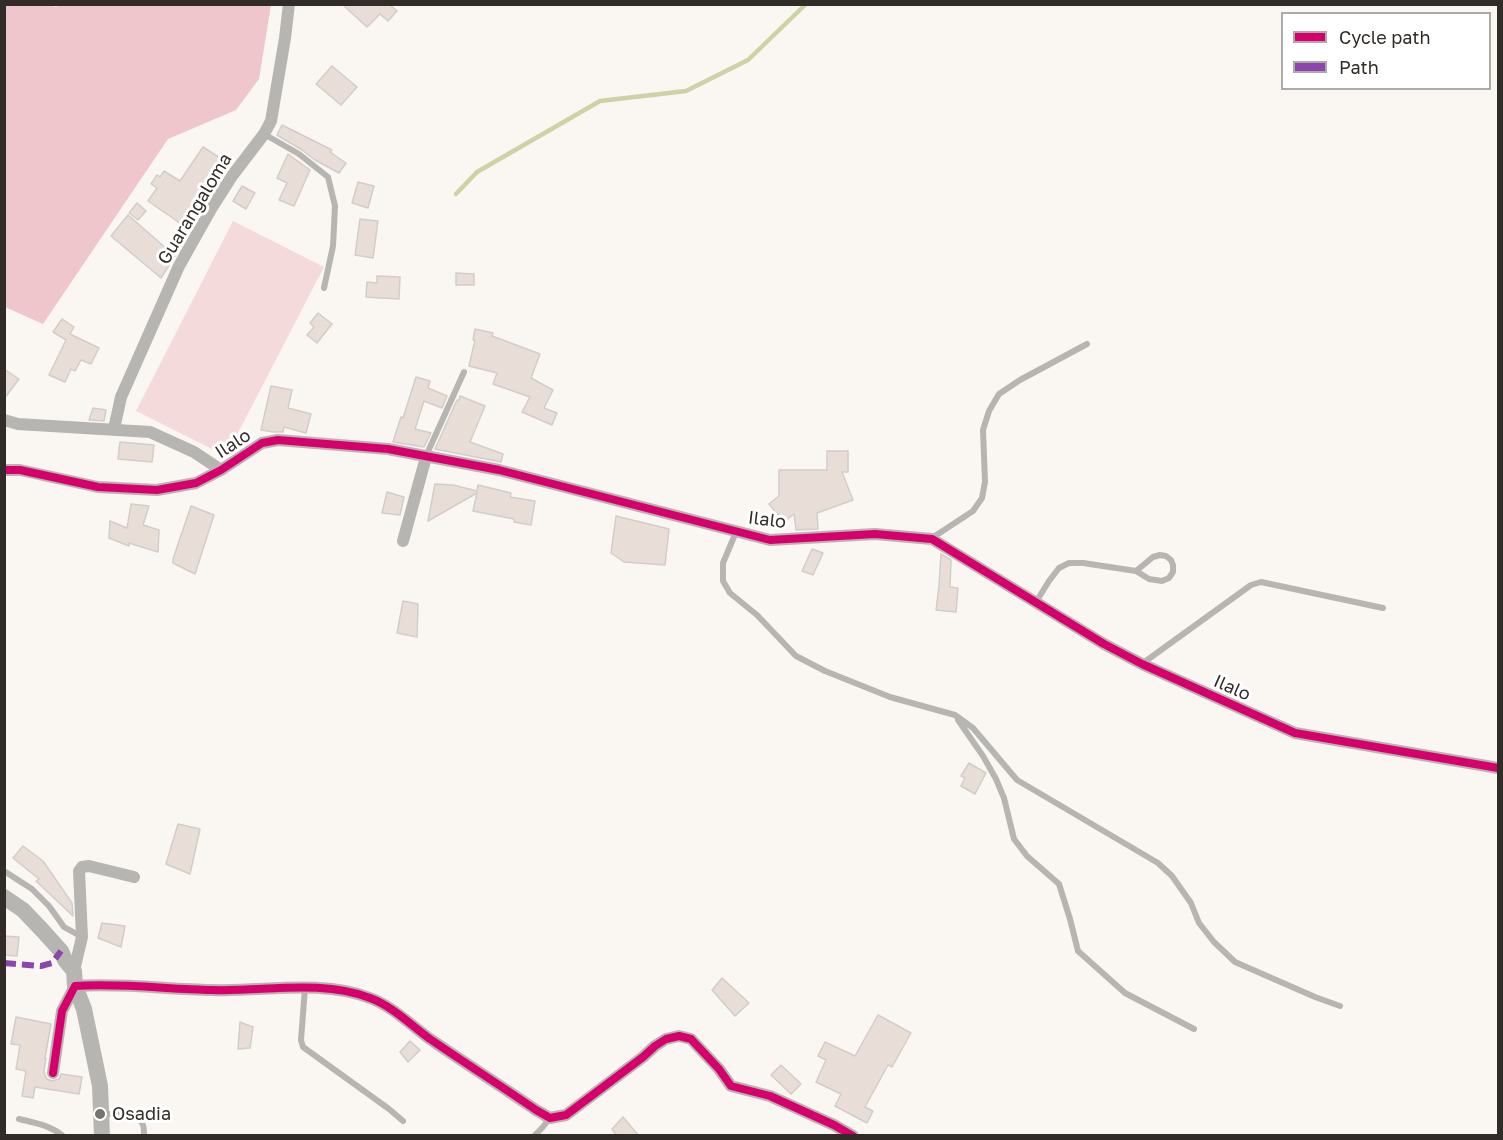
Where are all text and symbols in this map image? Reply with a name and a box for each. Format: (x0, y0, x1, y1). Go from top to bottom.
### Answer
legend (1281, 12, 1491, 90)
text: Cycle path (1339, 26, 1431, 48)
text: Path (1339, 56, 1379, 78)
street label: Guarangaloma (153, 150, 237, 268)
street label: Ilalo (211, 425, 255, 463)
street label: Ilalo (747, 507, 787, 533)
street label: Ilalo (1210, 670, 1254, 706)
place label: Osadia (112, 1103, 171, 1125)
marker: Osadia (93, 1107, 107, 1121)

